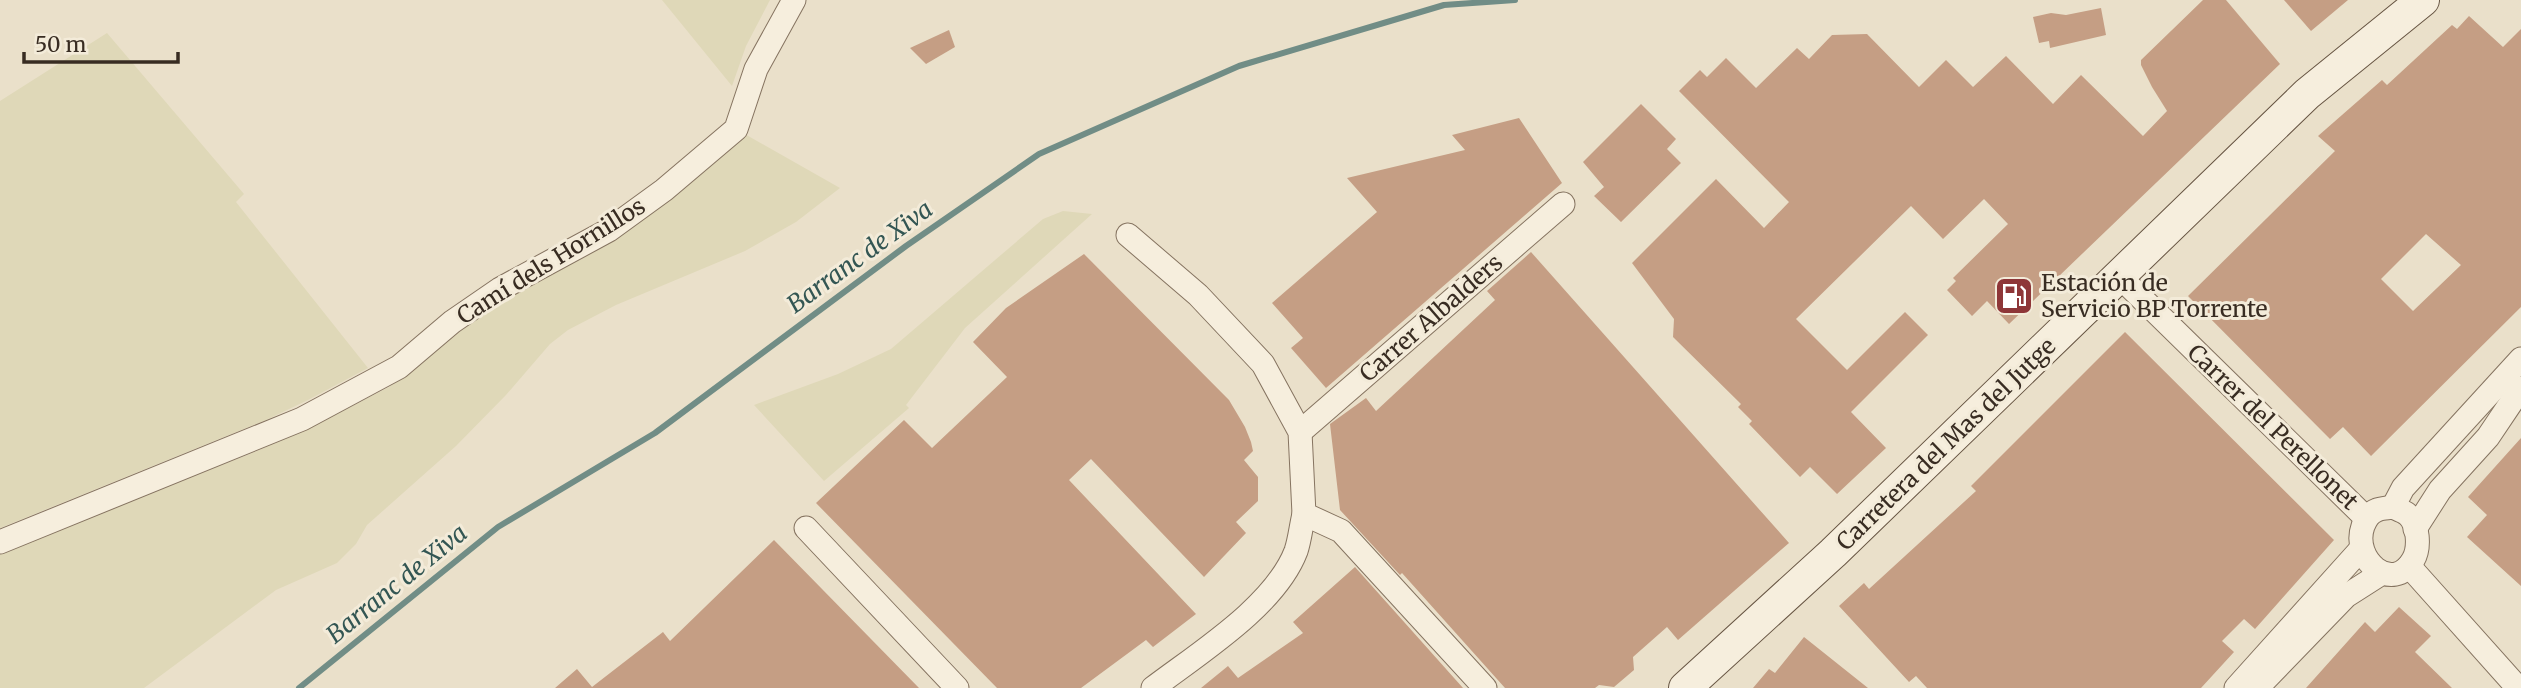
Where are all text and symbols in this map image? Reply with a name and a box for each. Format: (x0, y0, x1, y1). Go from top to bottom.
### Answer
scale bar (24, 21, 178, 65)
text: 50 m (35, 31, 86, 58)
street label: Camí dels Hornillos (451, 191, 650, 330)
water label: Barranc de Xiva (781, 193, 938, 320)
street label: Carrer Albalders (1353, 248, 1508, 388)
place label: Estación de Servicio BP Torrente (2041, 268, 2268, 323)
fuel station icon: Estación de Servicio BP Torrente (1993, 275, 2035, 317)
street label: Carretera del Mas del Jutge (1830, 331, 2061, 556)
street label: Carrer del Perellonet (2182, 338, 2365, 516)
water label: Barranc de Xiva (320, 517, 473, 650)

